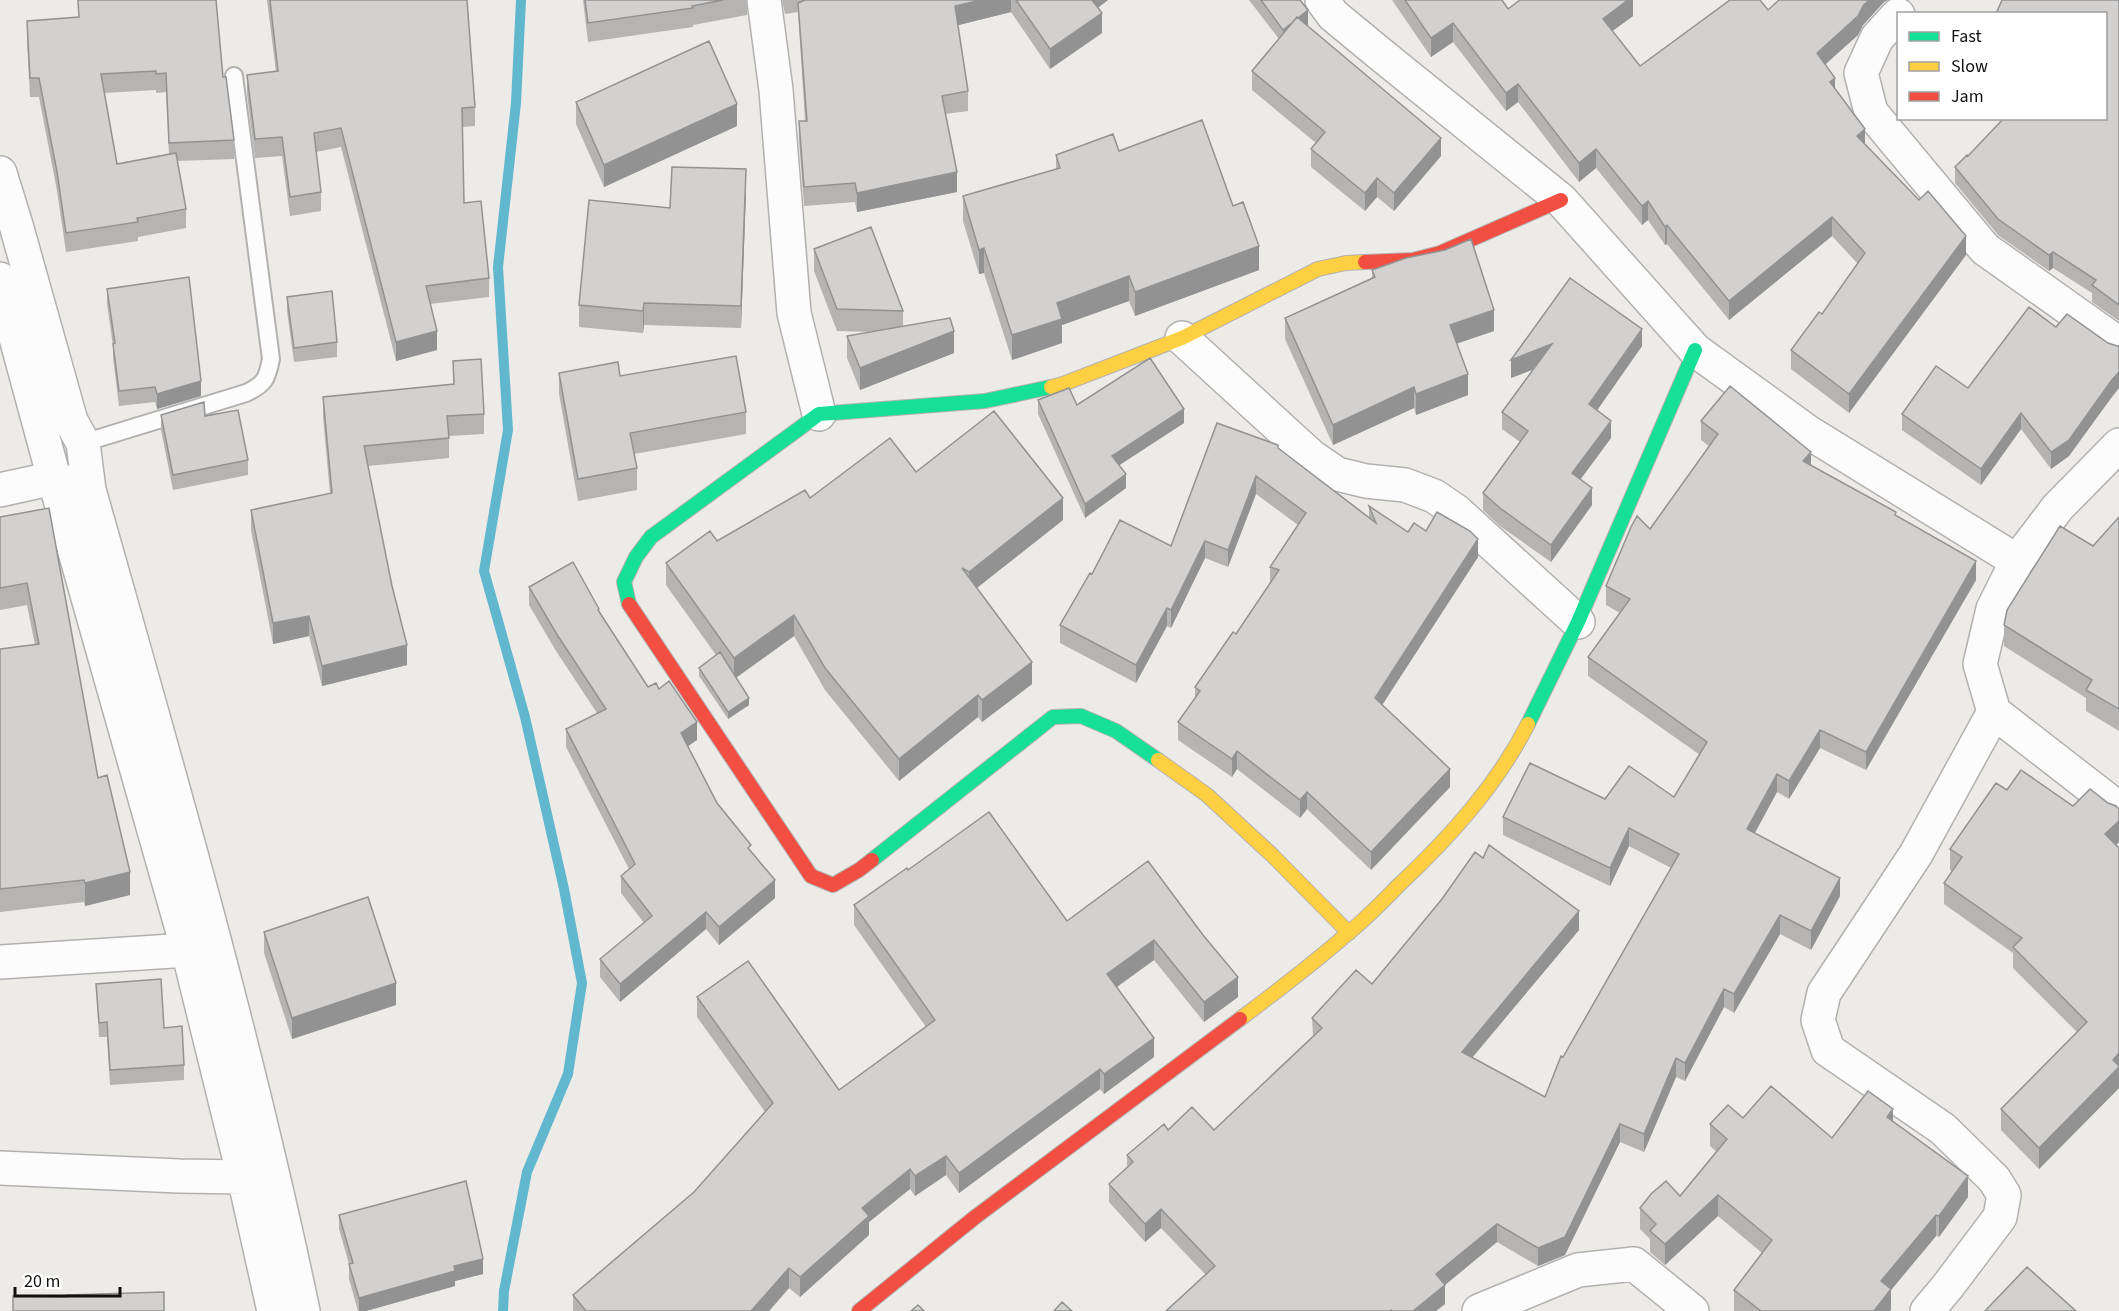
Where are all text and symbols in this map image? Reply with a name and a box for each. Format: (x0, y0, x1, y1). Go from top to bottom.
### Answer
legend (1897, 12, 2107, 120)
text: Fast (1951, 24, 1982, 49)
text: Slow (1951, 54, 1988, 79)
text: Jam (1951, 84, 1984, 109)
scale bar (15, 1260, 120, 1298)
text: 20 m (24, 1269, 60, 1294)

